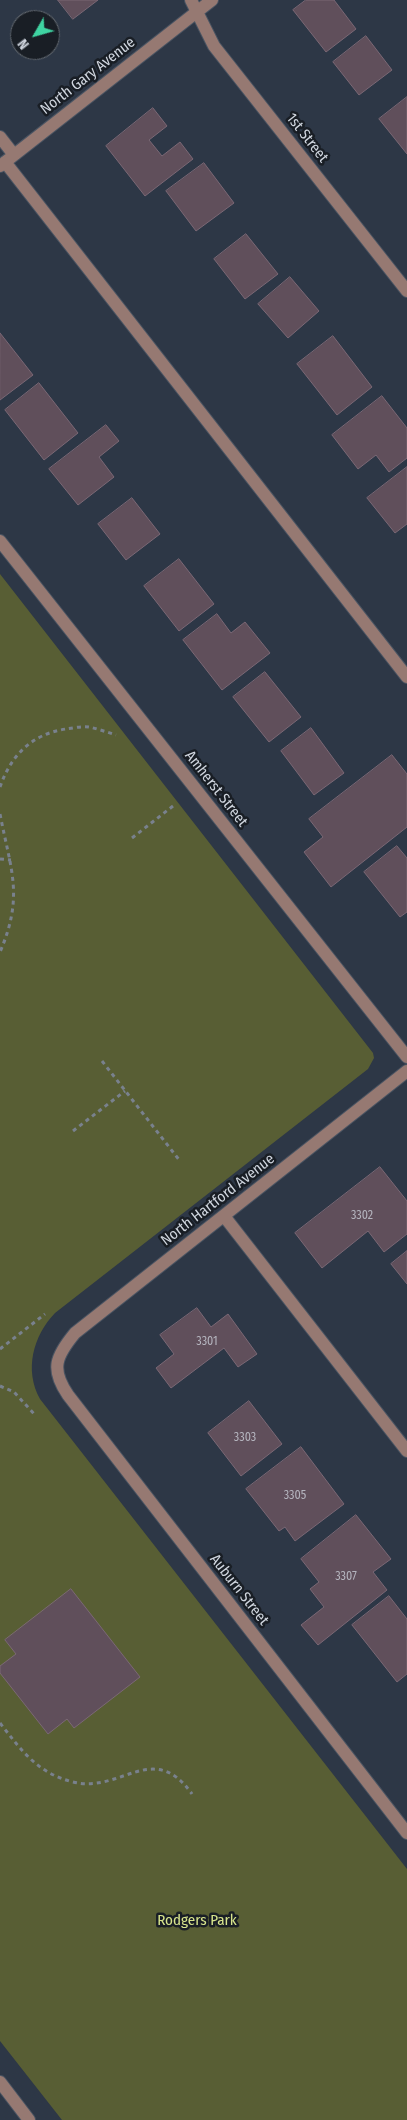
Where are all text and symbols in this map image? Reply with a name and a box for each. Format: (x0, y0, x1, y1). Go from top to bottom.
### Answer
north arrow (10, 10, 60, 60)
street label: North Gary Avenue (37, 33, 139, 119)
text: N (14, 35, 33, 52)
street label: 1st Street (282, 110, 332, 166)
street label: Amherst Street (181, 747, 251, 831)
street label: North Hartford Avenue (158, 1150, 278, 1250)
house number: 3302 (351, 1209, 373, 1223)
house number: 3301 (196, 1335, 218, 1349)
house number: 3303 (234, 1431, 256, 1445)
house number: 3305 (284, 1489, 306, 1503)
street label: Auburn Street (206, 1551, 272, 1629)
house number: 3307 (335, 1570, 357, 1584)
park label: Rodgers Park (157, 1912, 237, 1930)

